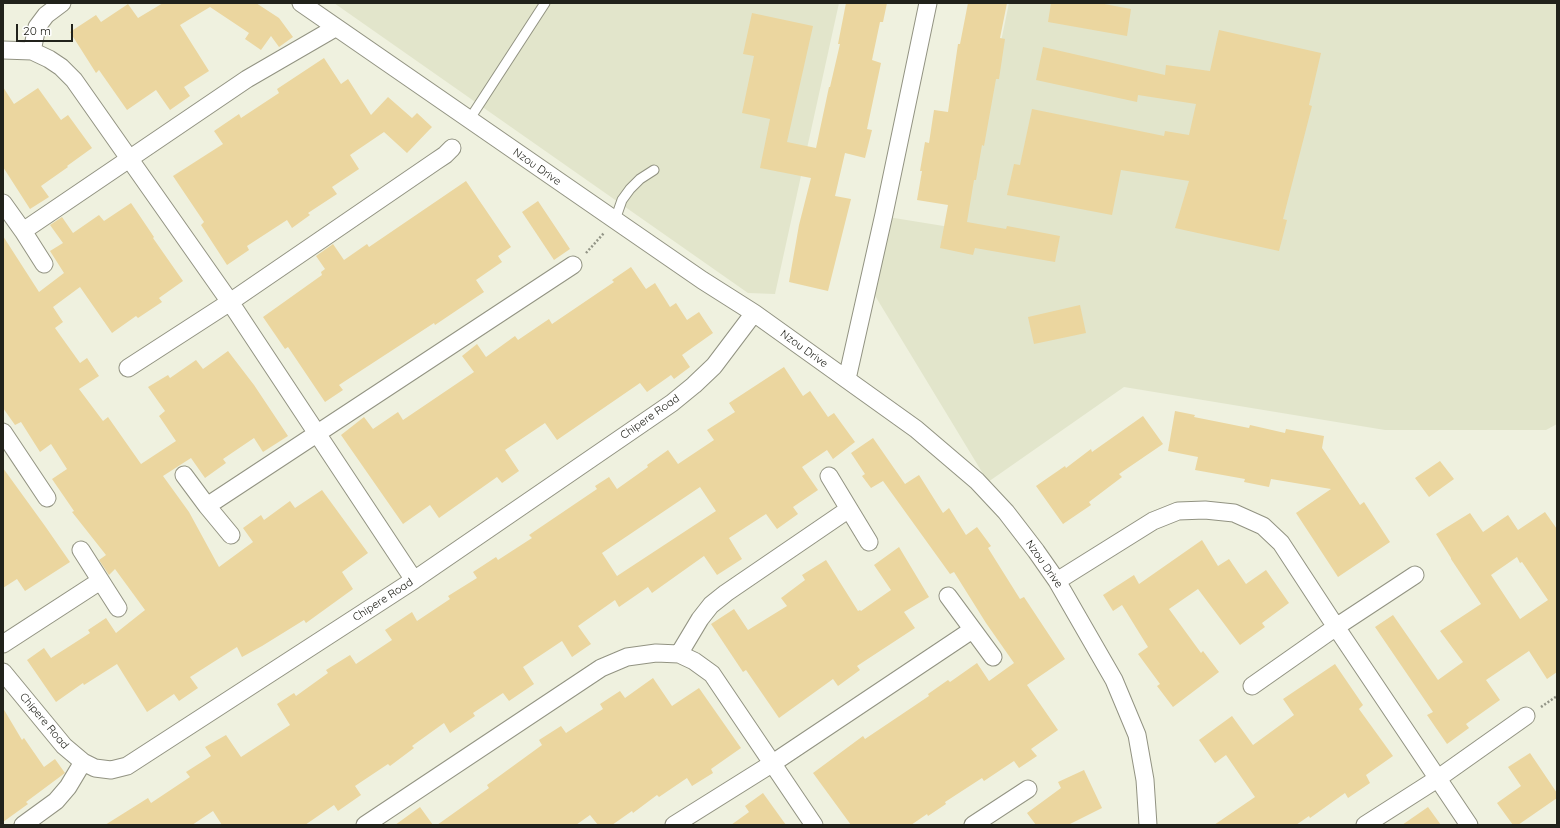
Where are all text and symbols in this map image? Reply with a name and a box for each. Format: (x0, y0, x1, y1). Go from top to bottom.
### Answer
scale bar (18, 16, 75, 42)
text: 20 m (23, 23, 51, 38)
street label: Nzou Drive (510, 146, 564, 188)
street label: Nzou Drive (778, 327, 830, 371)
street label: Chipere Road (618, 392, 682, 442)
street label: Nzou Drive (1023, 537, 1065, 591)
street label: Chipere Road (350, 576, 416, 624)
street label: Chipere Road (17, 690, 71, 752)

